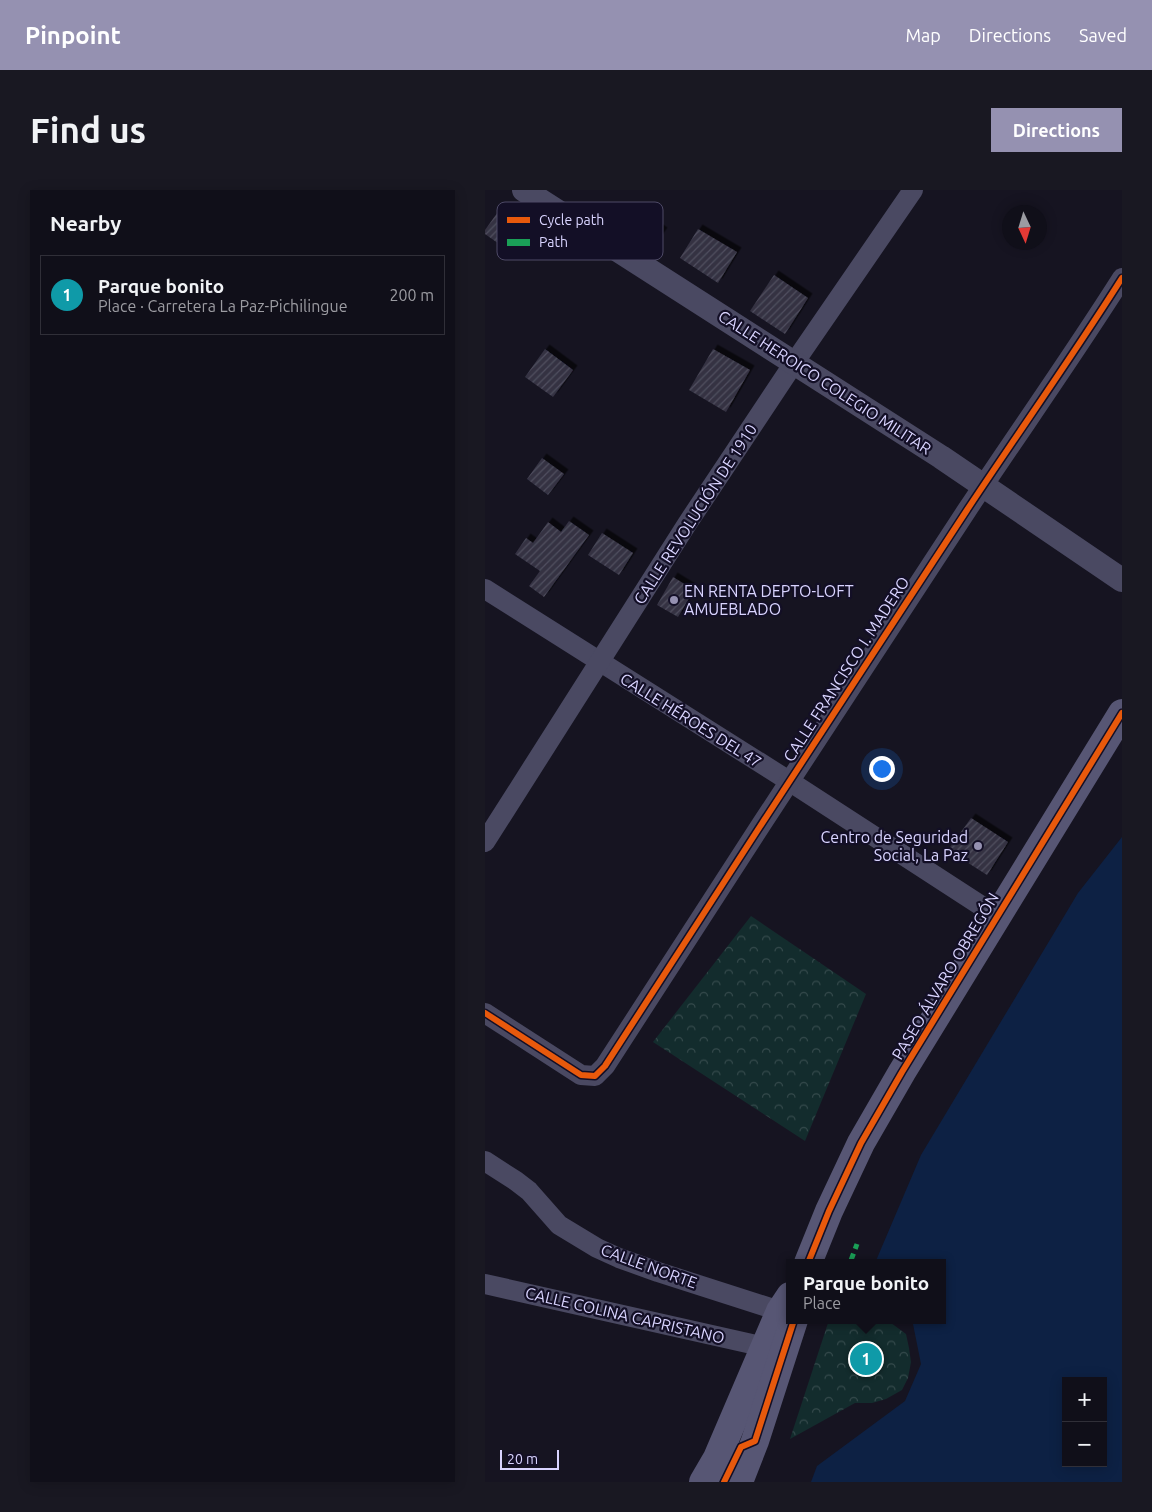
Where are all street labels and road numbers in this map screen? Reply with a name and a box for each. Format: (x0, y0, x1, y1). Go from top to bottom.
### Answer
street label: CALLE HEROICO COLEGIO MILITAR (715, 306, 935, 458)
street label: CALLE REVOLUCIÓN DE 1910 (629, 420, 760, 607)
street label: CALLE FRANCISCO I. MADERO (779, 573, 913, 765)
street label: CALLE HÉROES DEL 47 (617, 667, 766, 771)
street label: PASEO ÁLVARO OBREGÓN (886, 888, 1002, 1063)
street label: CALLE NORTE (598, 1240, 700, 1292)
street label: CALLE COLINA CAPRISTANO (524, 1283, 726, 1347)

